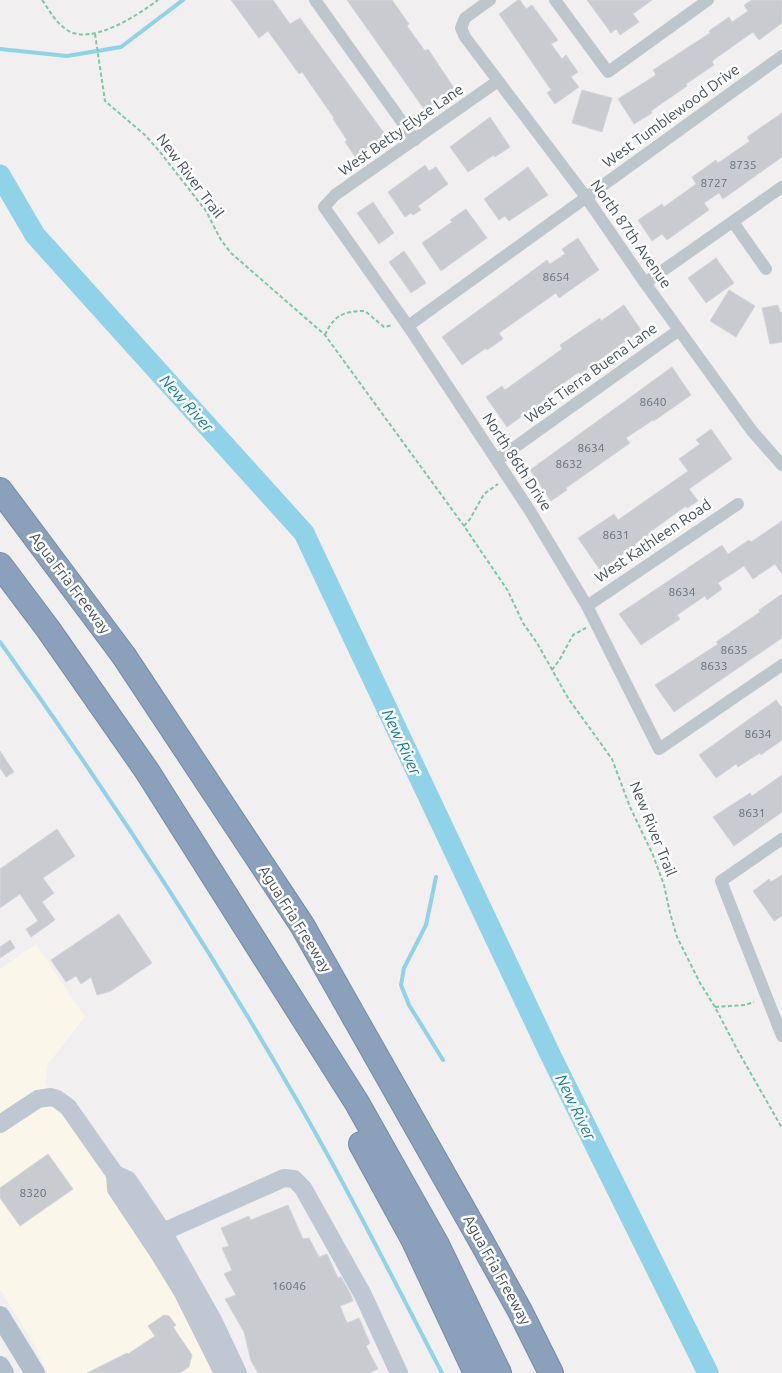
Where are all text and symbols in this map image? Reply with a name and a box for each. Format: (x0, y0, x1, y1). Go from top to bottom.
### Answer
street label: West Tumblewood Drive (599, 60, 742, 171)
street label: West Betty Elyse Lane (335, 80, 466, 179)
street label: New River Trail (153, 130, 227, 221)
house number: 8735 (729, 158, 757, 171)
street label: North 87th Avenue (588, 176, 675, 291)
house number: 8727 (700, 176, 728, 189)
house number: 8654 (542, 270, 570, 283)
street label: West Tierra Buena Lane (521, 319, 660, 426)
water label: New River (157, 371, 218, 436)
house number: 8640 (639, 395, 667, 408)
street label: North 86th Drive (479, 410, 555, 514)
house number: 8634 (577, 441, 605, 454)
house number: 8632 (555, 457, 583, 470)
street label: West Kathleen Road (592, 495, 714, 586)
house number: 8631 (602, 528, 630, 541)
street label: Agua Fria Freeway (27, 529, 114, 637)
house number: 8634 (668, 585, 696, 598)
house number: 8635 (720, 643, 748, 656)
house number: 8633 (700, 659, 728, 672)
water label: New River (379, 706, 425, 779)
house number: 8634 (744, 727, 772, 740)
street label: New River Trail (627, 779, 680, 879)
house number: 8631 (738, 806, 766, 819)
street label: Agua Fria Freeway (256, 862, 335, 975)
water label: New River (552, 1071, 600, 1144)
house number: 8320 (19, 1186, 47, 1199)
street label: Agua Fria Freeway (460, 1212, 535, 1327)
house number: 16046 (272, 1279, 306, 1292)

